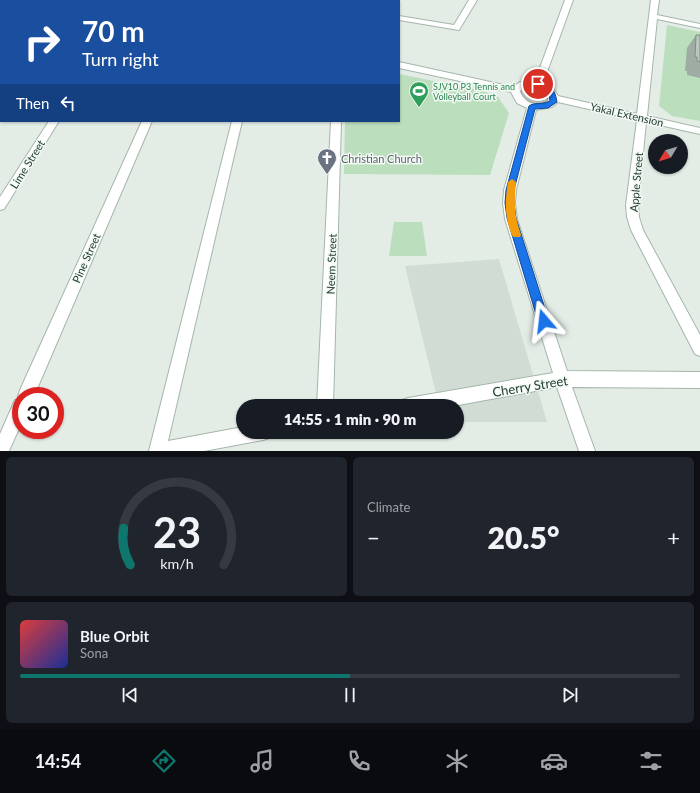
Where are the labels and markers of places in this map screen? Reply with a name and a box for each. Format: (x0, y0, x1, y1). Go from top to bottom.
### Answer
pin (521, 67, 555, 101)
sports icon: SJV10 P3 Tennis and Volleyball Court (408, 80, 430, 108)
place label: SJV10 P3 Tennis and Volleyball Court (433, 81, 515, 102)
church icon: Christian Church (316, 147, 338, 175)
place label: Christian Church (341, 152, 422, 165)

